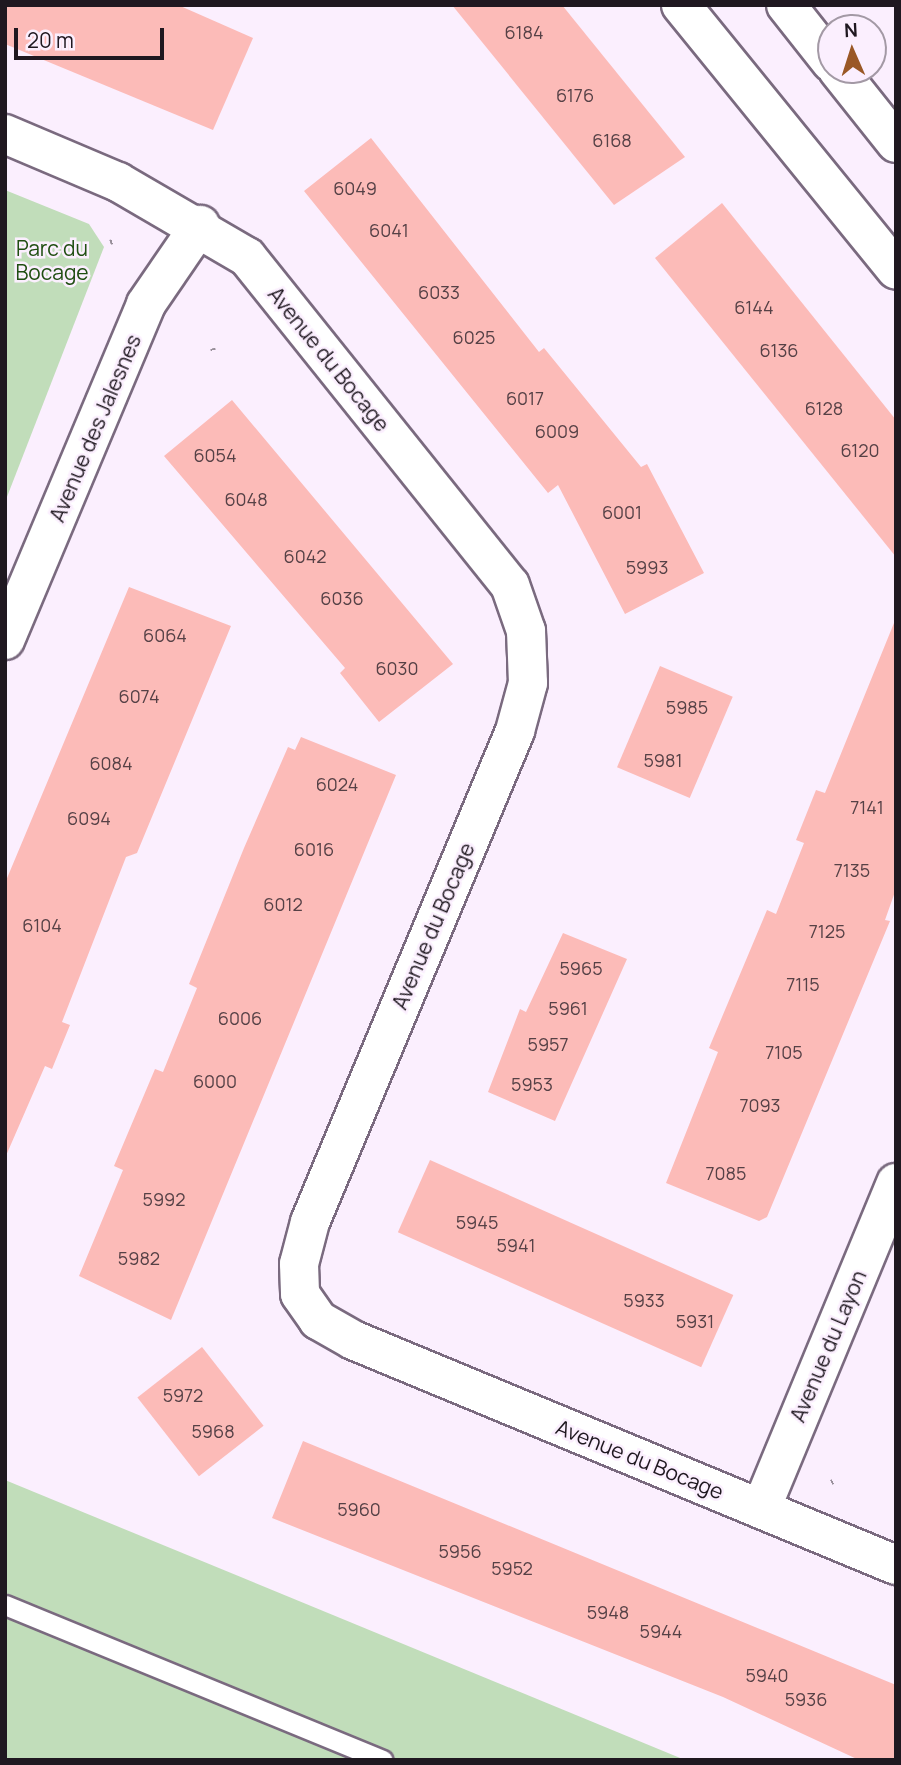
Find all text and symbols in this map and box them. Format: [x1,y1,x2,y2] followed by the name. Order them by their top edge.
[18,14,168,58] scale bar
[817,14,887,84] north arrow
[844,17,859,43] text: N
[505,21,543,43] house number: 6184
[27,26,74,54] text: 20 m
[556,84,594,106] house number: 6176
[592,129,632,151] house number: 6168
[333,177,377,199] house number: 6049
[369,219,409,241] house number: 6041
[15,235,89,285] park label: Parc du Bocage
[418,281,460,303] house number: 6033
[263,282,395,436] street label: Avenue du Bocage
[734,296,774,318] house number: 6144
[453,326,495,348] house number: 6025
[44,330,146,526] street label: Avenue des Jalesnes
[759,339,799,361] house number: 6136
[506,387,544,409] house number: 6017
[805,397,843,419] house number: 6128
[535,420,579,442] house number: 6009
[840,439,880,461] house number: 6120
[193,444,237,466] house number: 6054
[224,488,268,510] house number: 6048
[602,501,642,523] house number: 6001
[283,545,327,567] house number: 6042
[626,556,668,578] house number: 5993
[320,587,364,609] house number: 6036
[143,624,187,646] house number: 6064
[375,657,419,679] house number: 6030
[118,685,160,707] house number: 6074
[666,696,708,718] house number: 5985
[643,749,683,771] house number: 5981
[89,752,133,774] house number: 6084
[316,773,358,795] house number: 6024
[850,796,884,818] house number: 7141
[67,807,111,829] house number: 6094
[294,838,334,860] house number: 6016
[387,839,479,1013] street label: Avenue du Bocage
[834,859,870,881] house number: 7135
[263,893,303,915] house number: 6012
[22,914,62,936] house number: 6104
[809,920,845,942] house number: 7125
[559,957,603,979] house number: 5965
[786,973,820,995] house number: 7115
[548,997,588,1019] house number: 5961
[218,1007,262,1029] house number: 6006
[528,1033,568,1055] house number: 5957
[765,1041,803,1063] house number: 7105
[193,1070,237,1092] house number: 6000
[511,1073,553,1095] house number: 5953
[739,1094,781,1116] house number: 7093
[706,1162,746,1184] house number: 7085
[143,1188,185,1210] house number: 5992
[456,1211,498,1233] house number: 5945
[496,1234,536,1256] house number: 5941
[118,1247,160,1269] house number: 5982
[785,1266,871,1426] street label: Avenue du Layon
[623,1289,665,1311] house number: 5933
[676,1310,714,1332] house number: 5931
[163,1384,203,1406] house number: 5972
[553,1414,727,1504] street label: Avenue du Bocage
[191,1420,235,1442] house number: 5968
[337,1498,381,1520] house number: 5960
[438,1540,482,1562] house number: 5956
[491,1557,533,1579] house number: 5952
[587,1601,629,1623] house number: 5948
[640,1620,682,1642] house number: 5944
[745,1664,789,1686] house number: 5940
[785,1688,827,1710] house number: 5936

